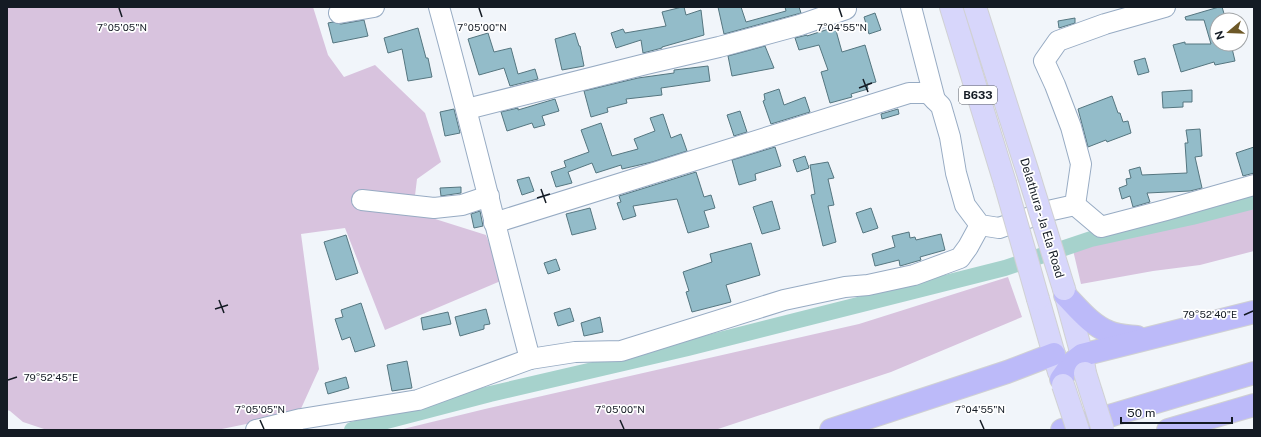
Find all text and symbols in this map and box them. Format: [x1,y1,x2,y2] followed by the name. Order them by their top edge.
[1209,12,1249,52] north arrow
[97,21,147,33] text: 7°05'05"N
[457,21,507,33] text: 7°05'00"N
[817,21,867,33] text: 7°04'55"N
[1212,29,1227,41] text: N
[959,86,997,104] road number: B633
[1017,156,1067,280] street label: Delathura - Ja Ela Road
[1183,308,1237,320] text: 79°52'40"E
[24,371,78,383] text: 79°52'45"E
[1121,399,1232,425] scale bar
[235,403,285,415] text: 7°05'05"N
[595,403,645,415] text: 7°05'00"N
[955,403,1005,415] text: 7°04'55"N
[1127,406,1155,420] text: 50 m

